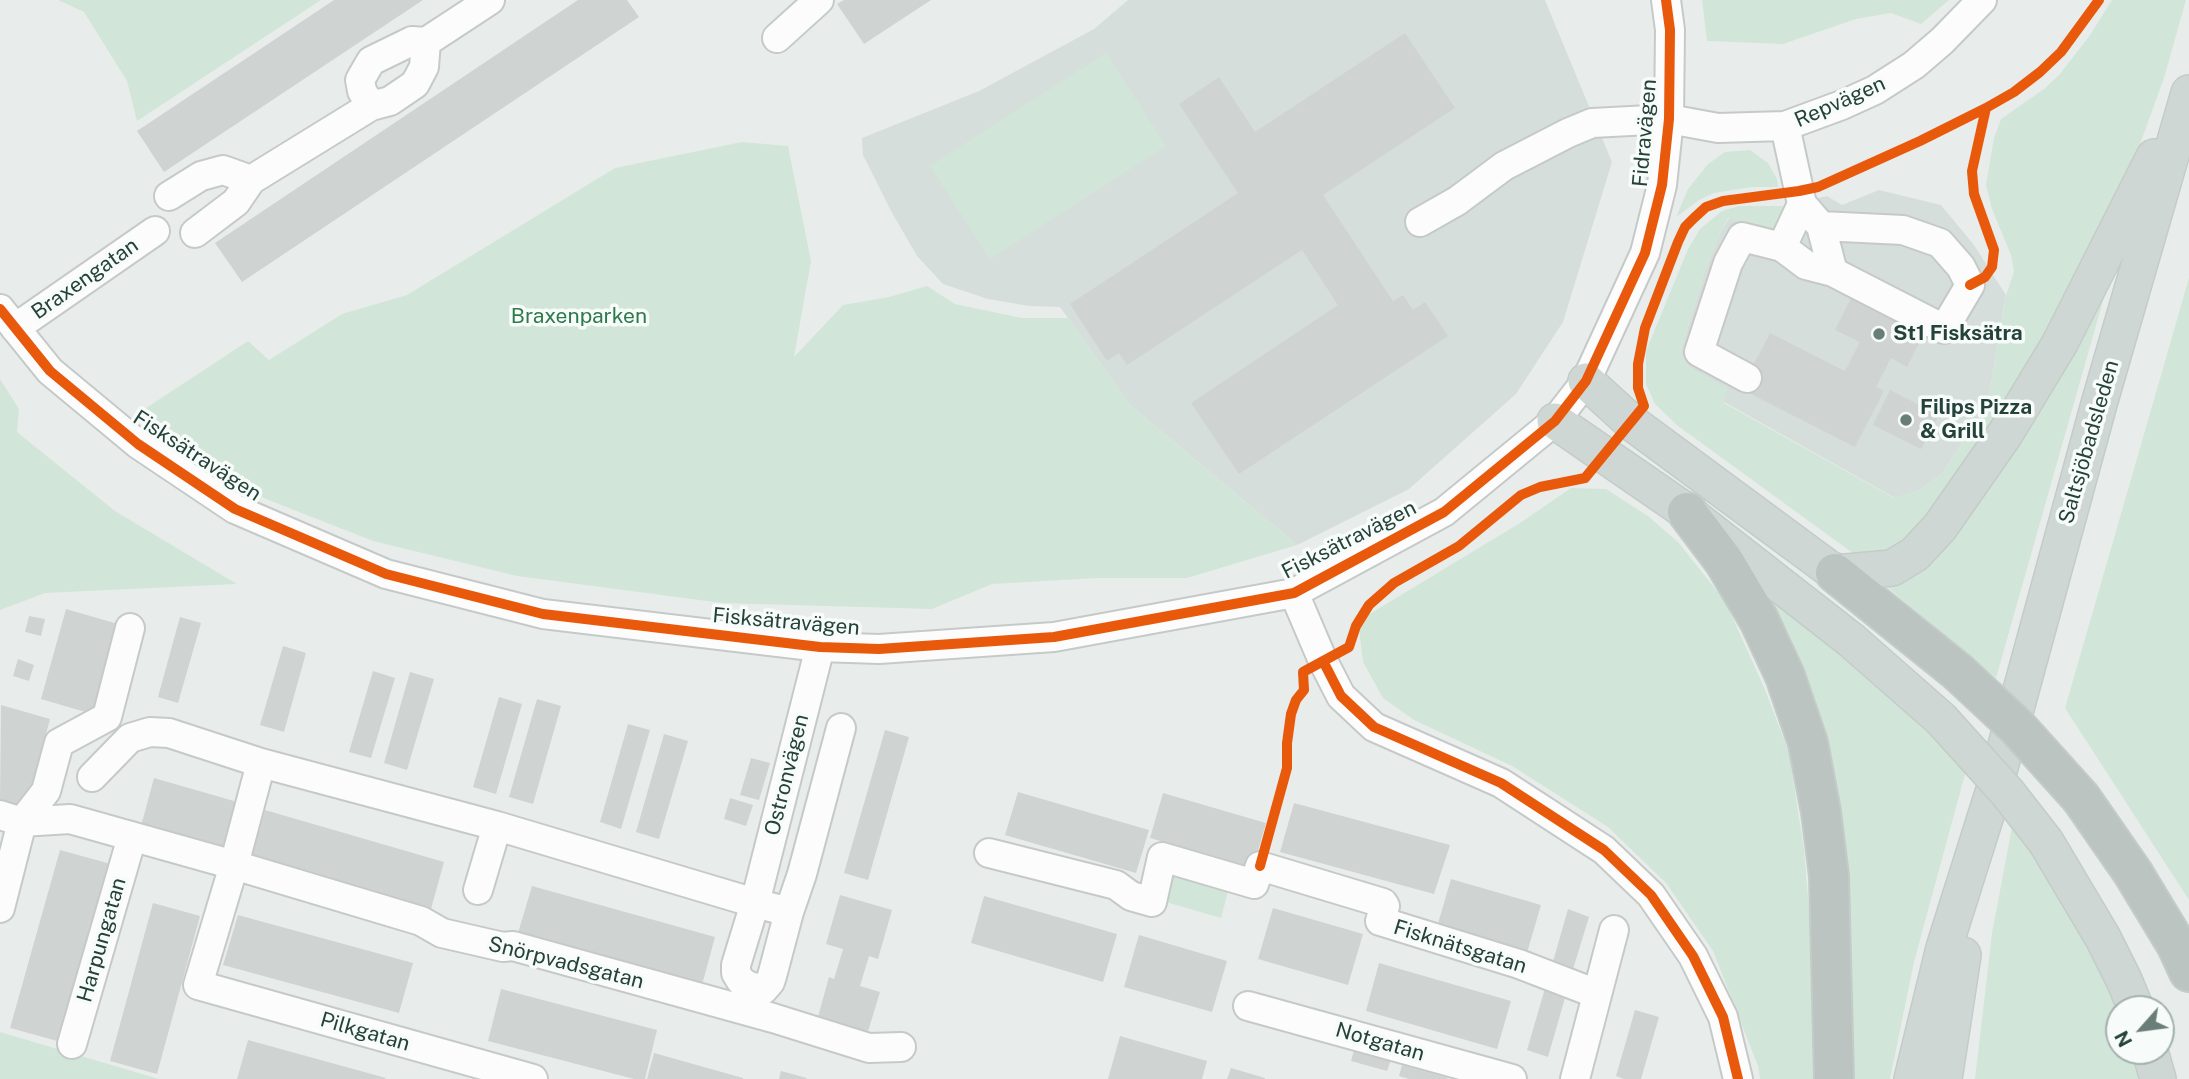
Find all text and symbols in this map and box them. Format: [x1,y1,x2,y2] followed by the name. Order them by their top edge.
[1791,71,1889,133] street label: Repvägen
[1628,78,1662,188] street label: Fidravägen
[27,233,143,325] street label: Braxengatan
[511,304,647,330] park label: Braxenparken
[1893,321,2023,347] place label: St1 Fisksätra
[1871,326,1887,342] marker: St1 Fisksätra
[2054,357,2124,527] street label: Saltsjöbadsleden
[1920,395,2032,445] place label: Filips Pizza & Grill
[128,405,266,507] street label: Fisksätravägen
[1898,412,1914,428] marker: Filips Pizza & Grill
[1278,495,1420,585] street label: Fisksätravägen
[711,603,861,641] street label: Fisksätravägen
[760,712,814,838] street label: Ostronvägen
[72,875,132,1005] street label: Harpungatan
[1390,915,1530,979] street label: Fisknätsgatan
[486,931,646,995] street label: Snörpvadsgatan
[2105,995,2175,1065] north arrow
[317,1007,413,1057] street label: Pilkgatan
[1333,1017,1427,1067] street label: Notgatan
[2110,1027,2136,1051] text: N

